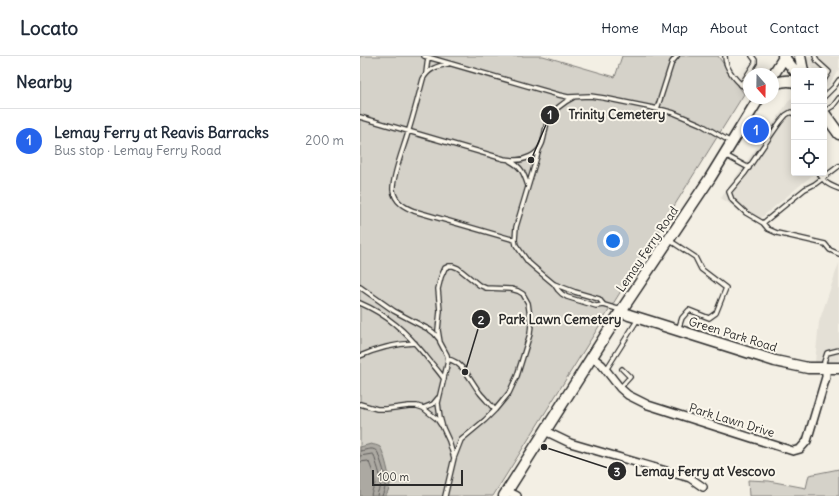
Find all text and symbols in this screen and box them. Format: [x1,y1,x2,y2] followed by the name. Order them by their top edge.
[20,16,78,40] text: Locato
[601,19,639,37] text: Home
[661,19,688,37] text: Map
[710,19,748,37] text: About
[770,19,819,37] text: Contact
[743,68,779,104] north arrow
[791,68,827,176] map controls
[791,68,827,104] button: +
[16,71,72,93] text: Nearby
[540,102,673,127] callout: Trinity Cemetery
[791,104,827,140] button: −
[569,106,666,123] text: Trinity Cemetery
[548,107,552,122] text: 1
[743,115,769,145] pin: 1
[54,123,269,142] text: Lemay Ferry at Reavis Barracks
[26,132,32,149] text: 1
[305,132,344,149] text: 200 m
[791,140,827,176] button: locate
[54,142,221,159] text: Bus stop · Lemay Ferry Road
[613,203,681,295] street label: Lemay Ferry Road
[603,231,623,251] your location
[471,307,630,332] callout: Park Lawn Cemetery
[499,311,621,328] text: Park Lawn Cemetery
[478,312,485,327] text: 2
[687,313,779,355] street label: Green Park Road
[687,400,777,440] street label: Park Lawn Drive
[607,459,783,484] callout: Lemay Ferry at Vescovo
[635,463,775,480] text: Lemay Ferry at Vescovo
[614,464,621,479] text: 3
[372,468,463,487] scale bar
[378,470,409,484] text: 100 m

